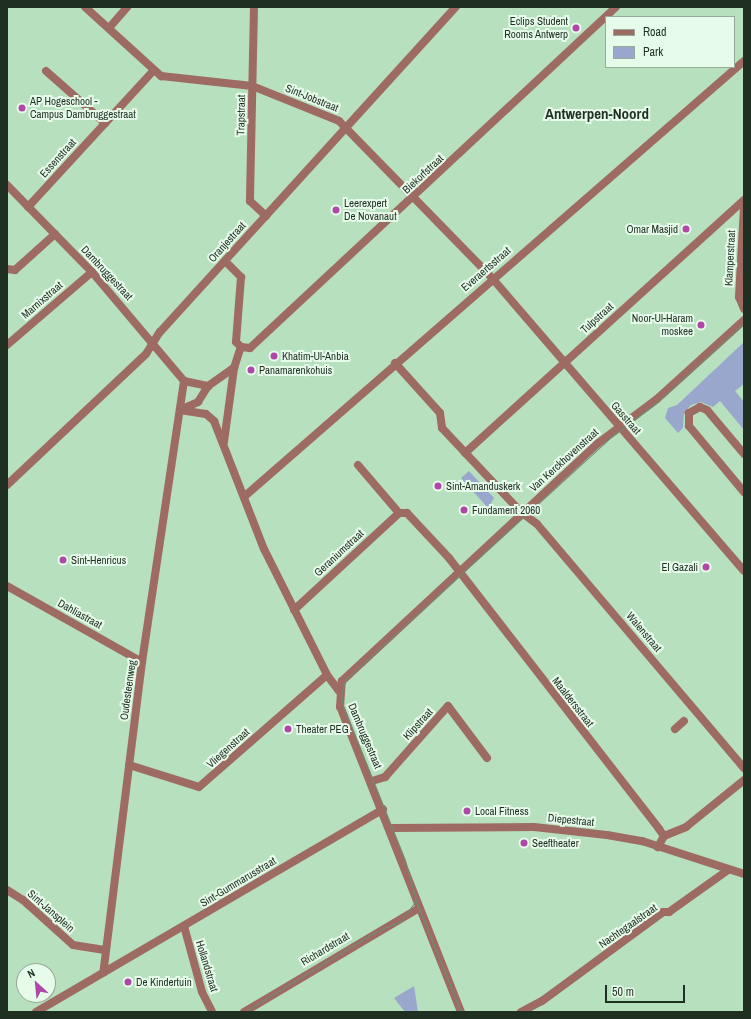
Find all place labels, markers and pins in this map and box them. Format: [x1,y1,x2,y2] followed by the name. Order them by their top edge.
[504,15,568,41] place label: Eclips Student Rooms Antwerp
[571,23,581,33] marker: Eclips Student Rooms Antwerp
[30,95,136,121] place label: AP Hogeschool - Campus Dambruggestraat
[17,103,27,113] marker: AP Hogeschool - Campus Dambruggestraat
[344,197,397,223] place label: Leerexpert De Novanaut
[331,205,341,215] marker: Leerexpert De Novanaut
[626,222,678,236] place label: Omar Masjid
[681,224,691,234] marker: Omar Masjid
[632,312,693,338] place label: Noor-Ul-Haram moskee
[696,320,706,330] marker: Noor-Ul-Haram moskee
[282,349,349,363] place label: Khatim-Ul-Anbia
[269,351,279,361] marker: Khatim-Ul-Anbia
[259,363,332,377] place label: Panamarenkohuis
[246,365,256,375] marker: Panamarenkohuis
[446,479,520,493] place label: Sint-Amanduskerk
[433,481,443,491] marker: Sint-Amanduskerk
[472,503,540,517] place label: Fundament 2060
[459,505,469,515] marker: Fundament 2060
[71,553,126,567] place label: Sint-Henricus
[58,555,68,565] marker: Sint-Henricus
[661,560,698,574] place label: El Gazali
[701,562,711,572] marker: El Gazali
[296,722,349,736] place label: Theater PEG
[283,724,293,734] marker: Theater PEG
[475,804,529,818] place label: Local Fitness
[462,806,472,816] marker: Local Fitness
[532,836,579,850] place label: Seeftheater
[519,838,529,848] marker: Seeftheater
[136,975,192,989] place label: De Kindertuin
[123,977,133,987] marker: De Kindertuin

